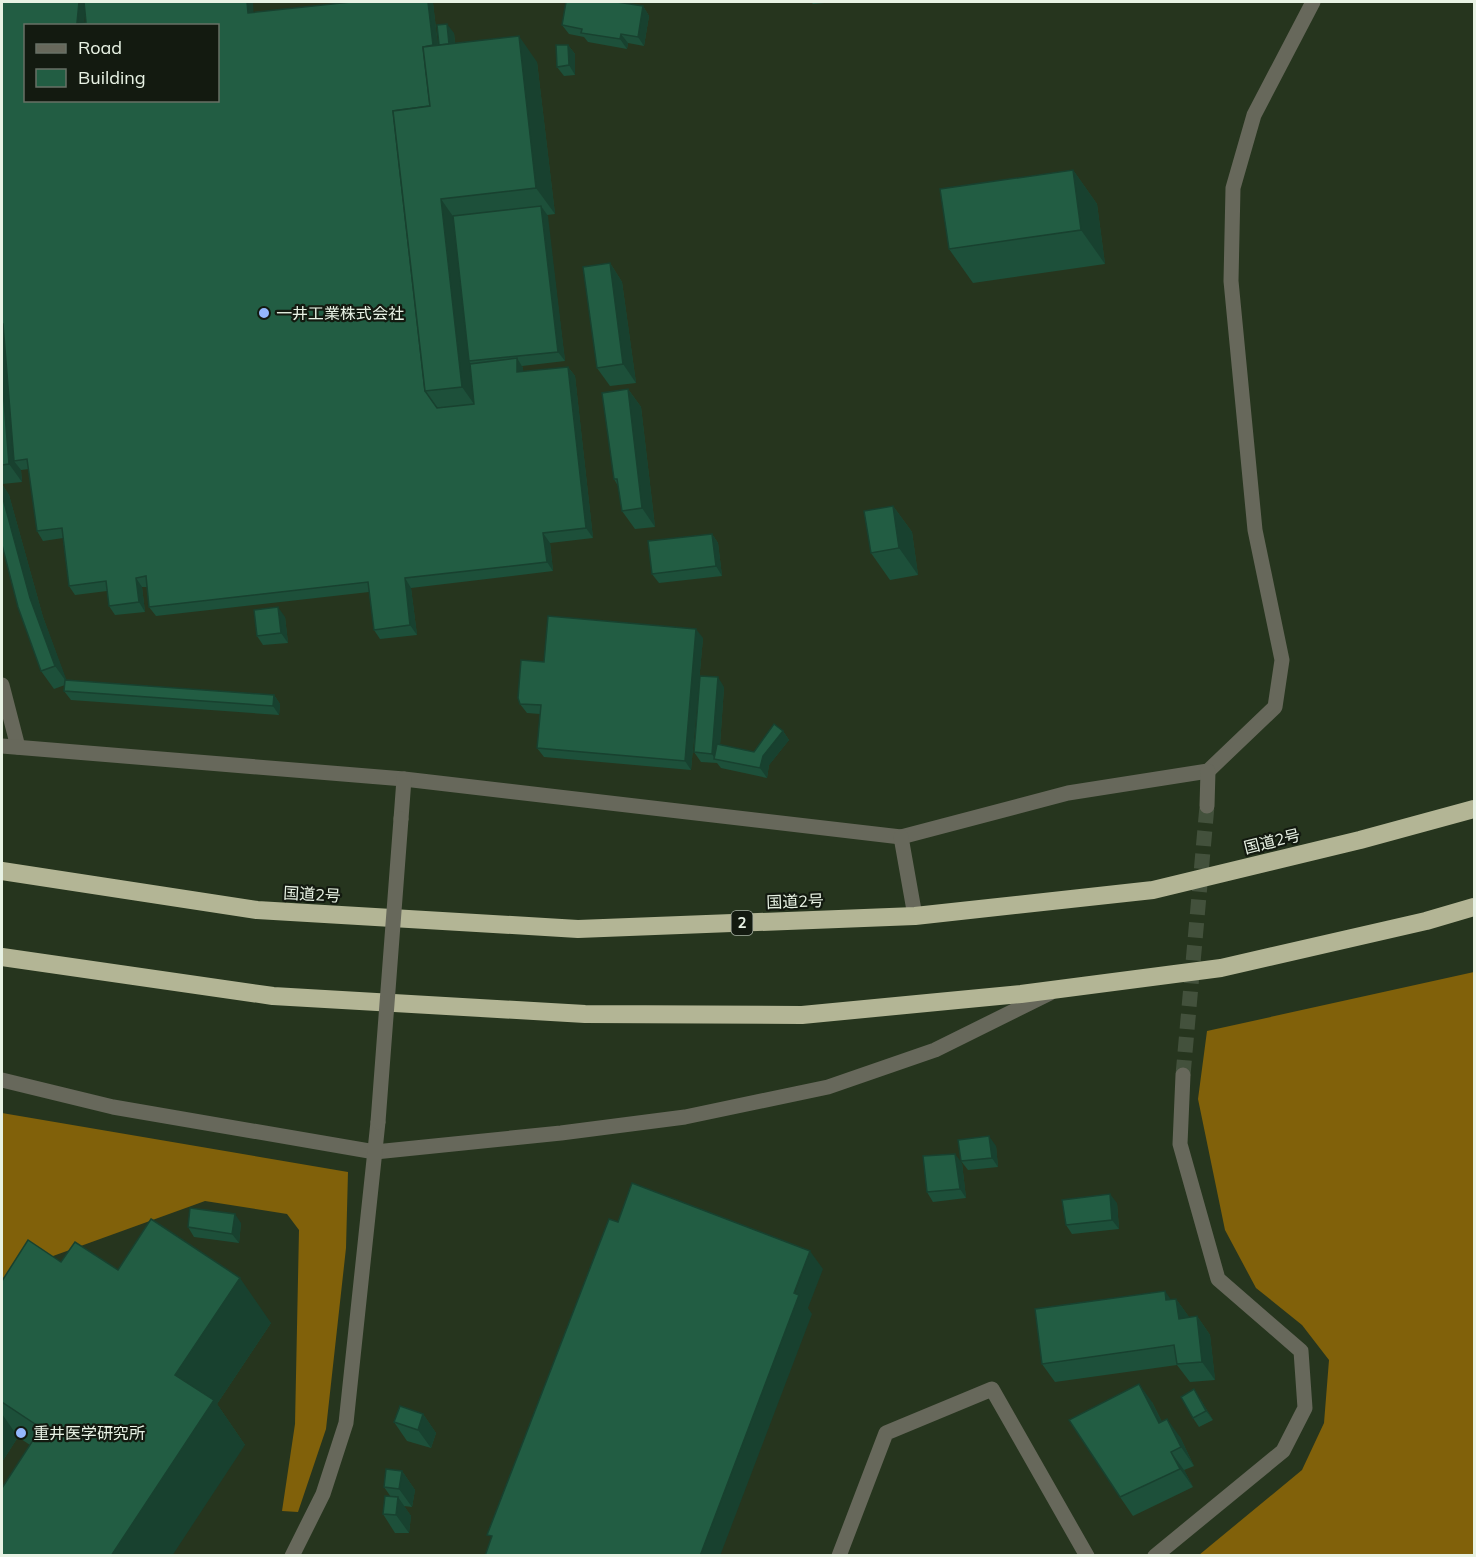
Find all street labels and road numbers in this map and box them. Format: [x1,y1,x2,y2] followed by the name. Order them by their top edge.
[1242,824,1302,858] street label: 国道2号
[283,883,341,905] street label: 国道2号
[766,890,824,912] street label: 国道2号
[732,911,752,935] road number: 2

